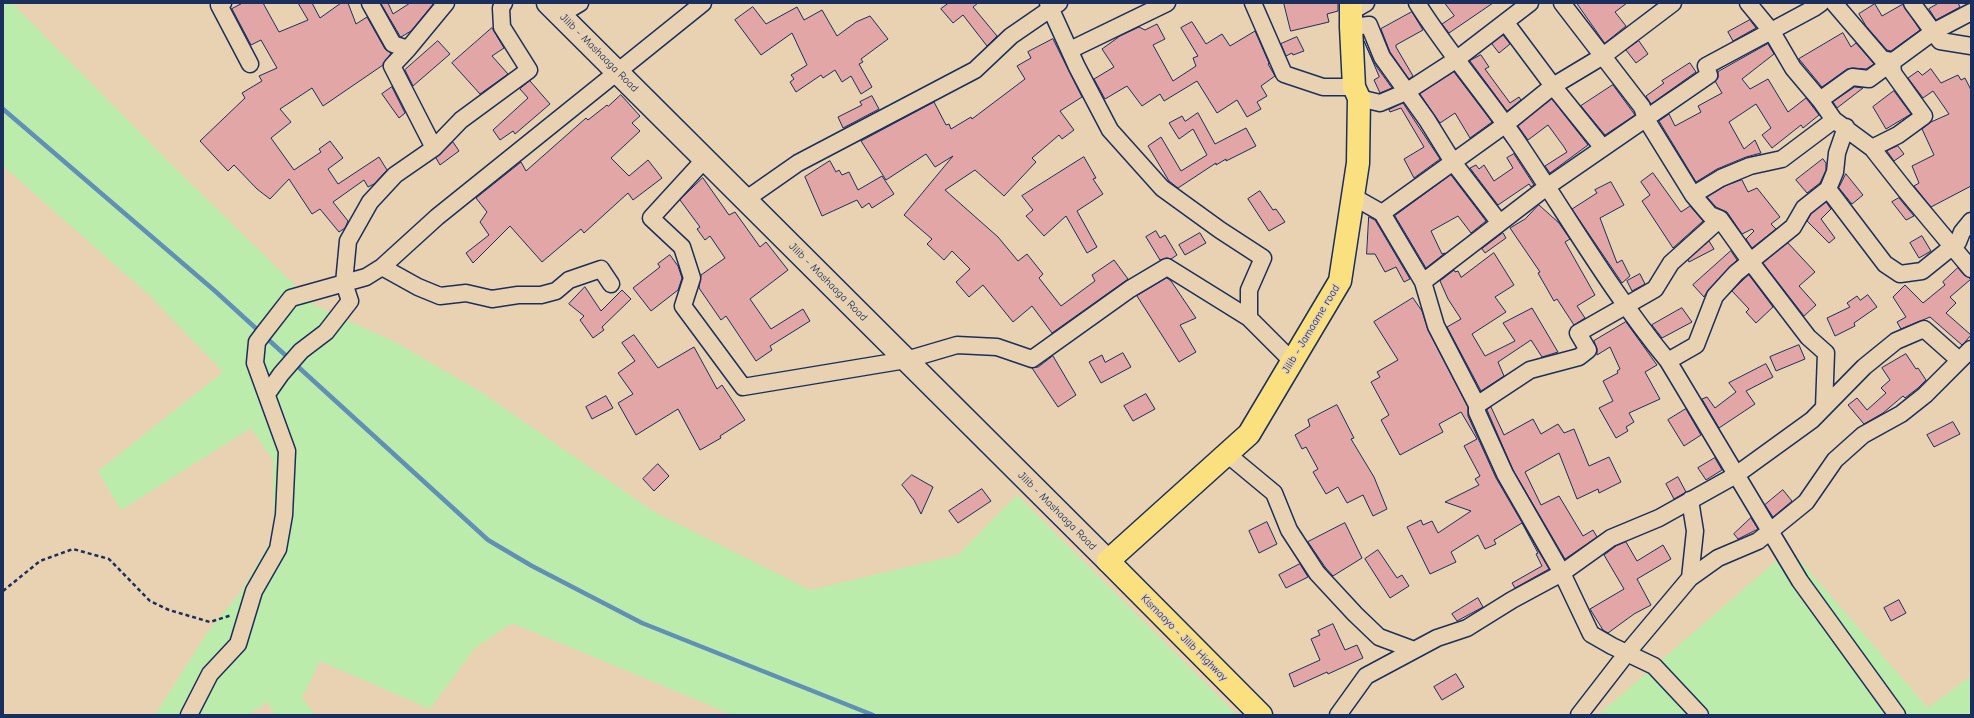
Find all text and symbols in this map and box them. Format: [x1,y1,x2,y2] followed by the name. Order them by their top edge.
[557,11,641,95] street label: Jilib - Mashaaga Road
[786,240,870,324] street label: Jilib - Mashaaga Road
[1279,282,1343,376] street label: Jilib - Jamaame road
[1015,469,1099,553] street label: Jilib - Mashaaga Road
[1138,592,1230,684] street label: Kismaayo - Jilib Highway

